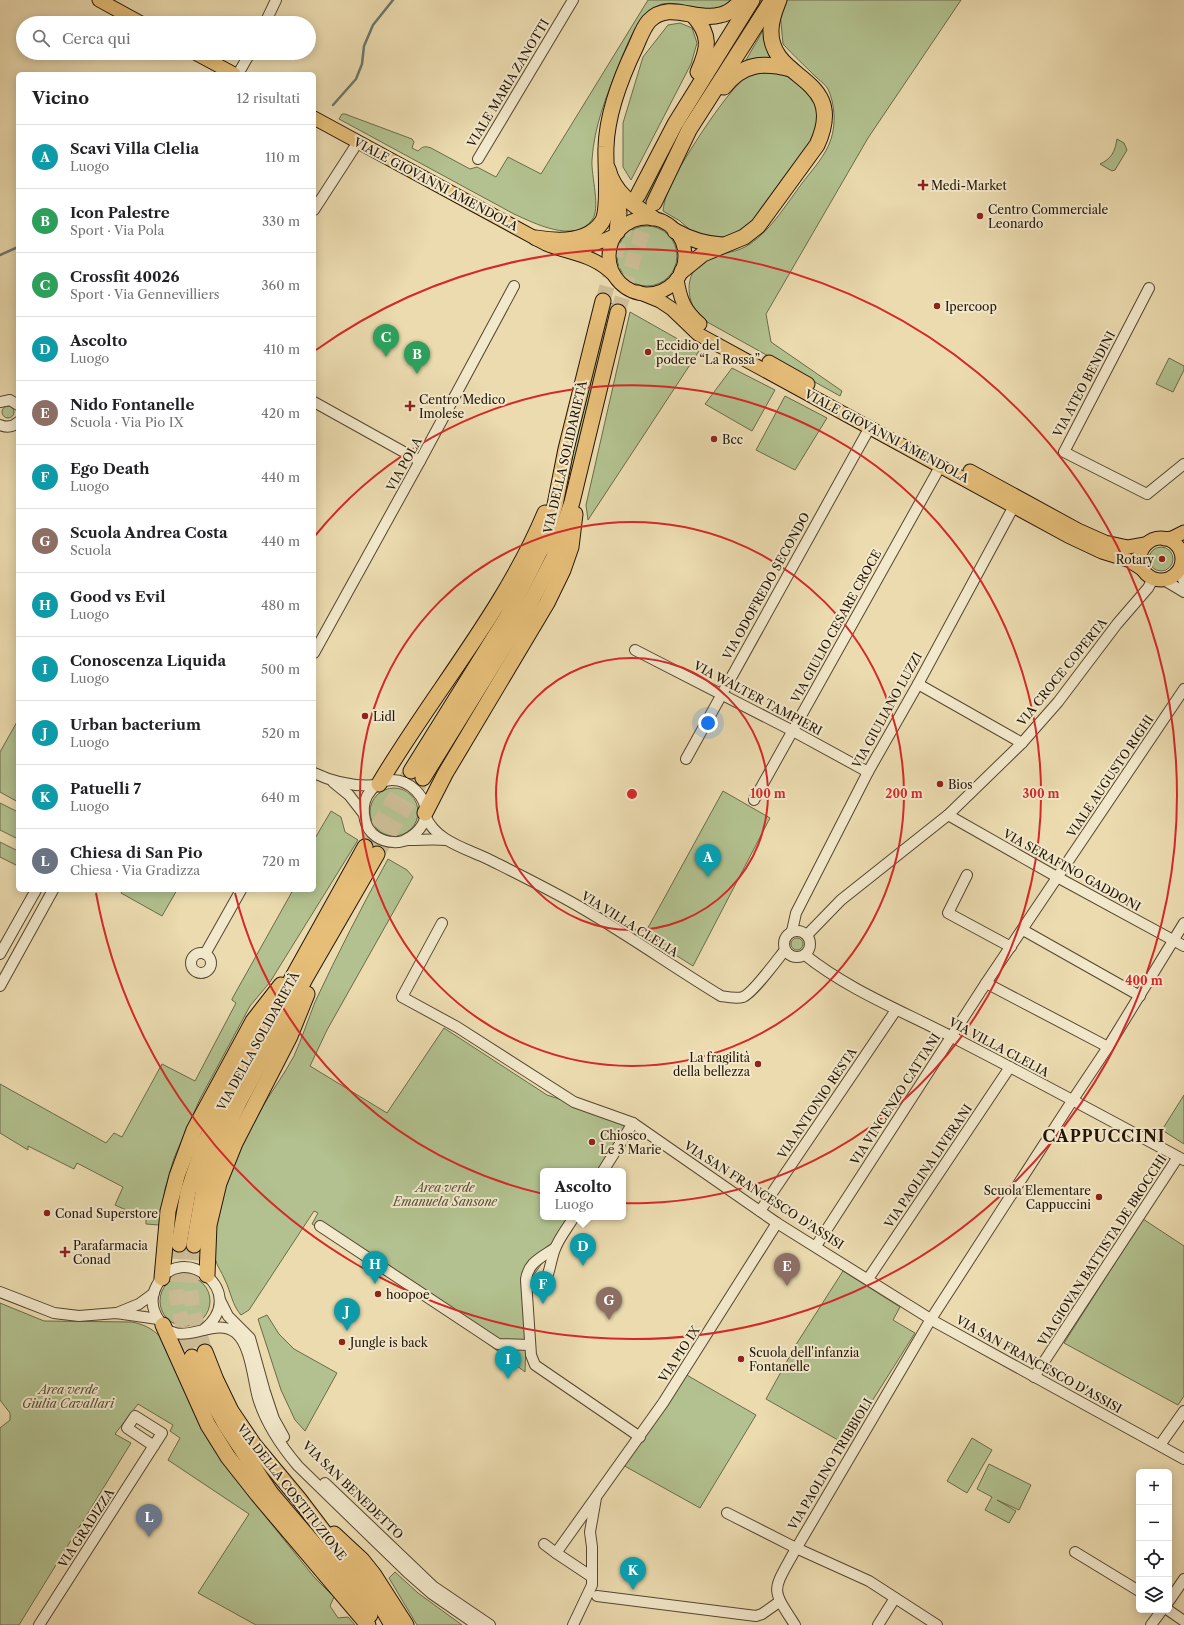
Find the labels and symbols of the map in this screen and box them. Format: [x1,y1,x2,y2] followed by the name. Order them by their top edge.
[463,16,552,151] street label: VIALE MARIA ZANOTTI
[350,134,522,234] street label: VIALE GIOVANNI AMENDOLA
[931,178,1008,193] place label: Medi-Market
[918,180,928,190] marker: Medi-Market
[988,202,1109,231] place label: Centro Commerciale Leonardo
[975,211,985,221] marker: Centro Commerciale Leonardo
[945,299,997,314] place label: Ipercoop
[932,301,942,311] marker: Ipercoop
[373,324,399,357] pin: C
[1049,328,1118,440] street label: VIA ATEO BENDINI
[656,338,760,367] place label: Eccidio del podere “La Rossa”
[404,341,430,374] pin: B
[643,347,653,357] marker: Eccidio del podere “La Rossa”
[539,378,590,536] street label: VIA DELLA SOLIDARIETÀ
[801,386,973,486] street label: VIALE GIOVANNI AMENDOLA
[419,392,505,421] place label: Centro Medico Imolese
[404,400,416,412] marker: Centro Medico Imolese
[722,432,743,447] place label: Bcc
[383,433,425,494] street label: VIA POLA
[709,434,719,444] marker: Bcc
[719,510,813,663] street label: VIA ODOFREDO SECONDO
[787,547,884,706] street label: VIA GIULIO CESARE CROCE
[1116,552,1154,567] place label: Rotary
[1157,554,1167,564] marker: Rotary
[1013,614,1111,730] street label: VIA CROCE COPERTA
[848,649,925,771] street label: VIA GIULIANO LUZZI
[690,657,825,738] street label: VIA WALTER TAMPIERI
[373,709,396,724] place label: Lidl
[360,711,370,721] marker: Lidl
[1063,712,1157,841] street label: VIALE AUGUSTO RIGHI
[698,713,718,733] your location
[948,777,973,792] place label: Bios
[935,779,945,789] marker: Bios
[750,786,786,801] text: 100 m
[885,786,923,801] text: 200 m
[1022,786,1060,801] text: 300 m
[625,787,639,801] centre of rings
[1000,825,1144,914] street label: VIA SERAFINO GADDONI
[695,844,721,877] pin: A
[578,888,682,960] street label: VIA VILLA CLELIA
[212,968,303,1114] street label: VIA DELLA SOLIDARIETÀ
[1125,973,1163,988] text: 400 m
[945,1014,1053,1080] street label: VIA VILLA CLELIA
[846,1030,943,1168] street label: VIA VINCENZO CATTANI
[774,1044,860,1162] street label: VIA ANTONIO RESTA
[673,1050,751,1079] place label: La fragilità della bellezza
[753,1059,763,1069] marker: La fragilità della bellezza
[880,1101,975,1231] street label: VIA PAOLINA LIVERANI
[1042,1126,1166,1146] district label: CAPPUCCINI
[600,1128,662,1157] place label: Chiosco Le 3 Marie
[587,1137,597,1147] marker: Chiosco Le 3 Marie
[681,1137,847,1252] street label: VIA SAN FRANCESCO D'ASSISI
[1034,1152,1170,1349] street label: VIA GIOVAN BATTISTA DE BROCCHI
[392,1180,498,1209] park label: Area verde Emanuela Sansone
[984,1183,1091,1212] place label: Scuola Elementare Cappuccini
[1094,1192,1104,1202] marker: Scuola Elementare Cappuccini
[55,1206,158,1221] place label: Conad Superstore
[42,1208,52,1218] marker: Conad Superstore
[570,1233,596,1266] pin: D
[73,1238,149,1267] place label: Parafarmacia Conad
[60,1247,70,1257] marker: Parafarmacia Conad
[362,1251,388,1284] pin: H
[774,1253,800,1286] pin: E
[530,1271,556,1304] pin: F
[386,1287,430,1302] place label: hoopoe
[596,1287,622,1320] pin: G
[373,1289,383,1299] marker: hoopoe
[334,1298,360,1331] pin: J
[953,1312,1125,1416] street label: VIA SAN FRANCESCO D'ASSISI
[655,1323,703,1386] street label: VIA PIO IX
[348,1335,429,1350] place label: Jungle is back
[337,1337,347,1347] marker: Jungle is back
[749,1345,860,1374] place label: Scuola dell'infanzia Fontanelle
[495,1346,521,1379] pin: I
[736,1354,746,1364] marker: Scuola dell'infanzia Fontanelle
[22,1382,115,1411] park label: Area verde Giulia Cavallari
[784,1395,875,1533] street label: VIA PAOLINO TRIBBIOLI
[234,1420,350,1563] street label: VIA DELLA COSTITUZIONE
[299,1437,407,1542] street label: VIA SAN BENEDETTO
[54,1485,118,1571] street label: VIA GRADIZZA
[136,1504,162,1537] pin: L
[620,1557,646,1590] pin: K

